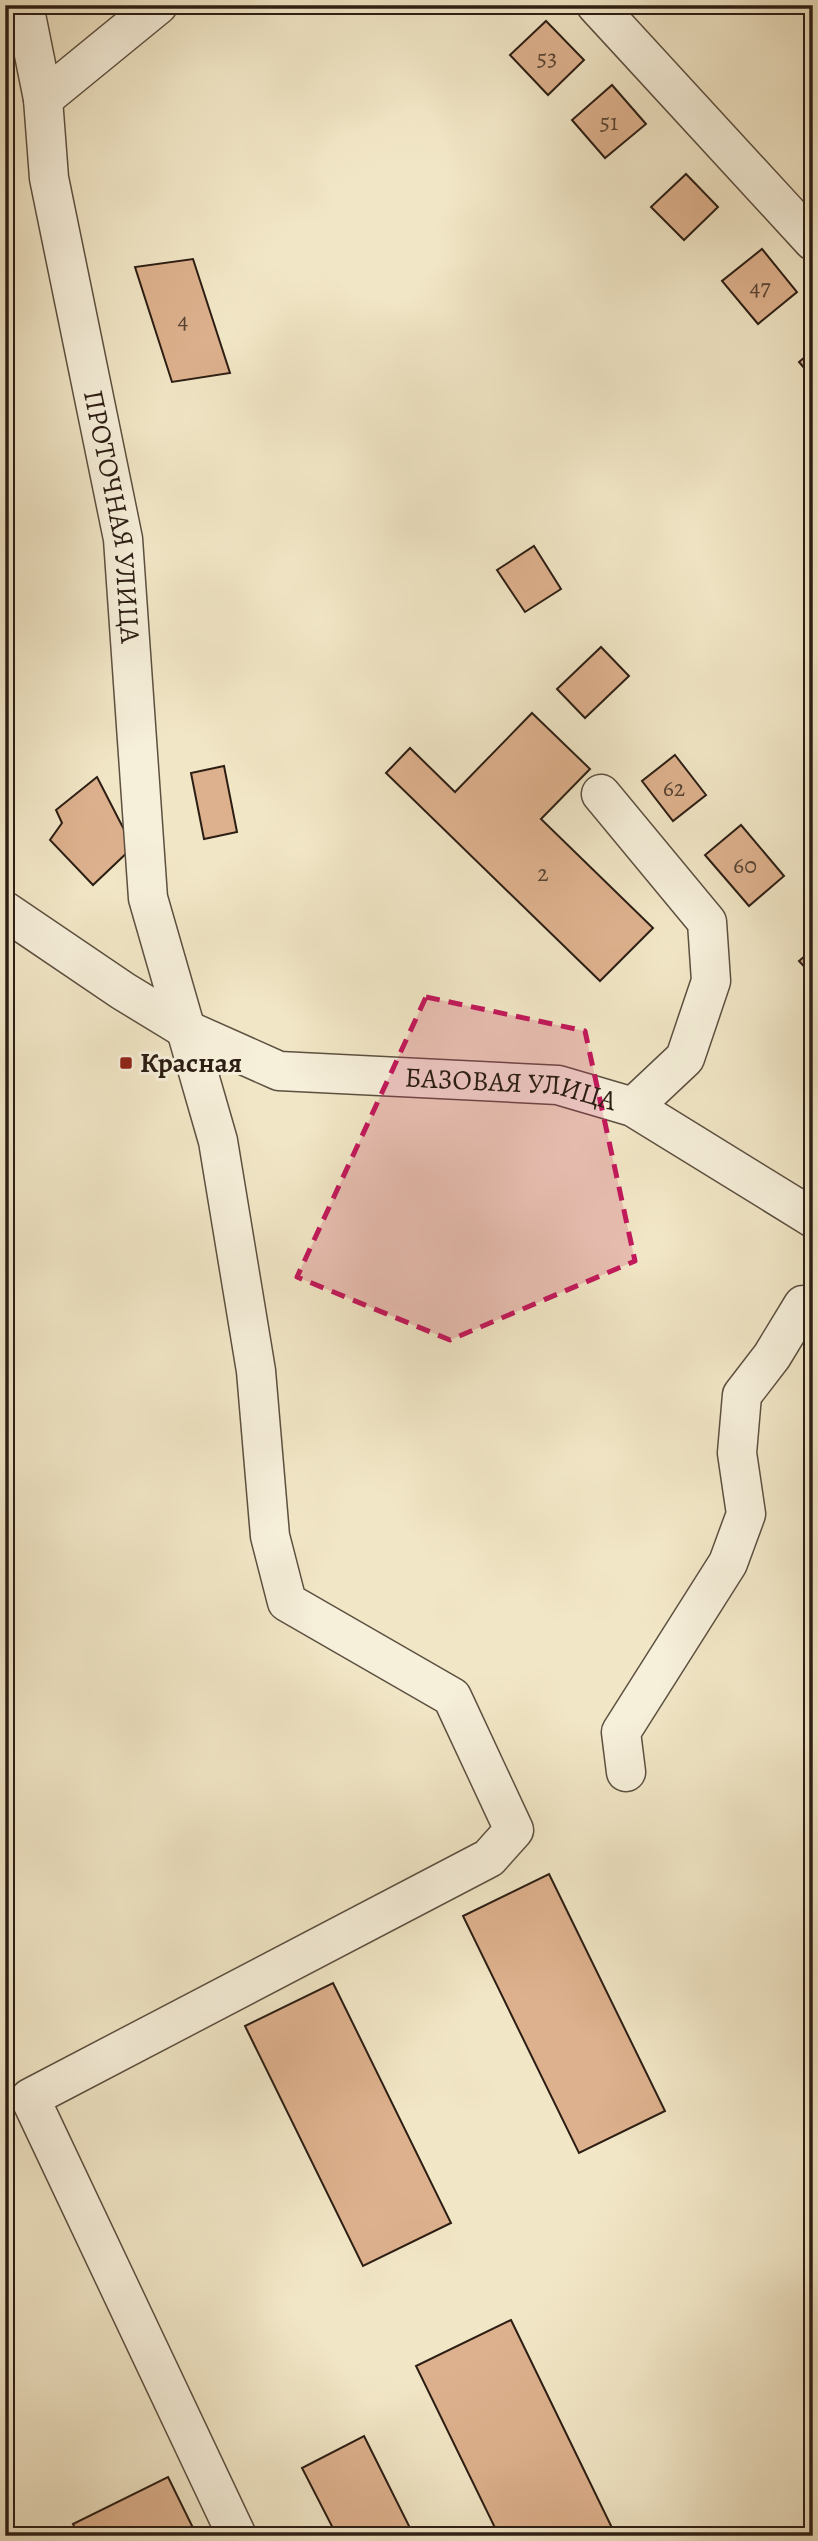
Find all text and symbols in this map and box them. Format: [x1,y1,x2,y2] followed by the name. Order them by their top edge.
[537,42,557,74] house number: 53
[600,106,618,138] house number: 51
[750,271,771,303] house number: 47
[178,304,189,336] house number: 4
[74,387,149,645] street label: ПРОТОЧНАЯ УЛИЦА
[663,772,685,804] house number: 62
[733,849,757,881] house number: 60
[537,857,549,889] house number: 2
[140,1044,242,1082] place label: Красная
[118,1055,134,1071] marker: Красная
[404,1058,622,1120] street label: БАЗОВАЯ УЛИЦА

